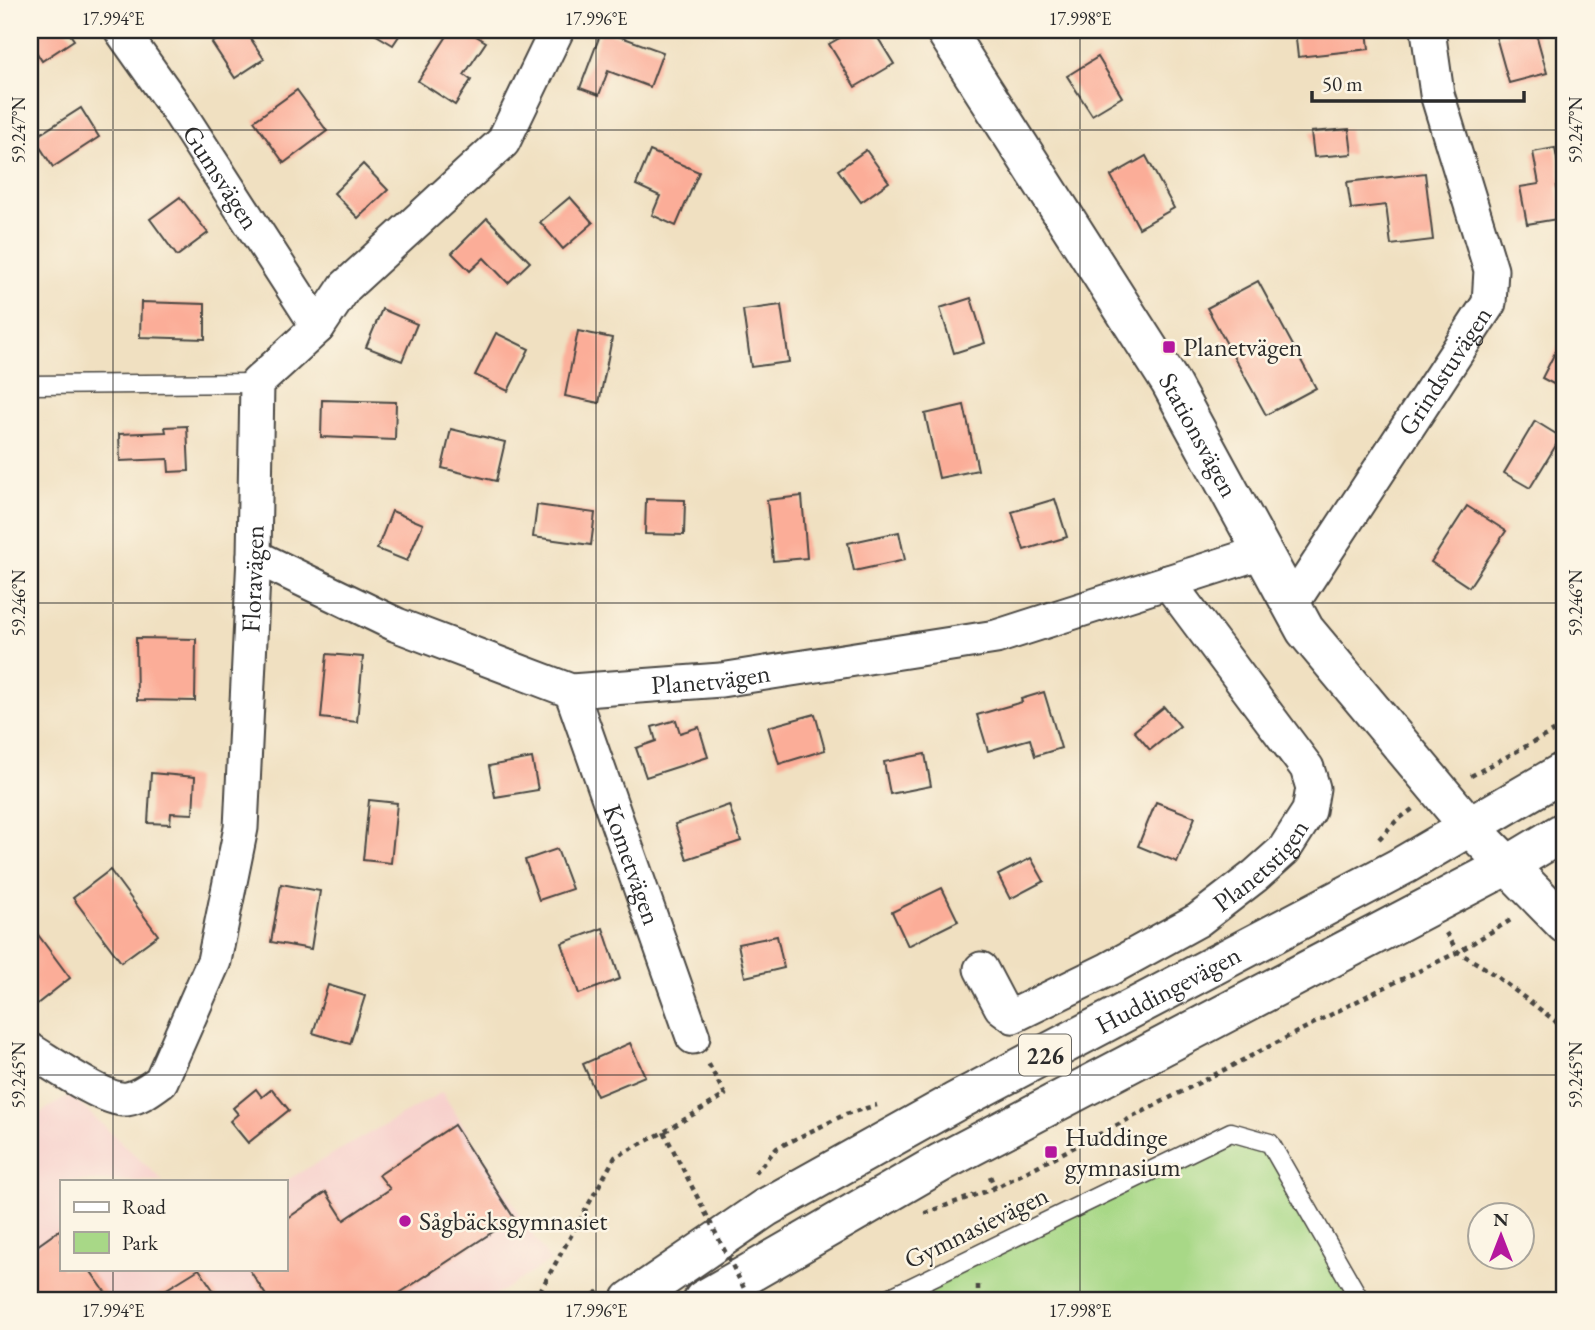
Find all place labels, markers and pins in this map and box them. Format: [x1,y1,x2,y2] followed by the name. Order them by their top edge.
[1183,330,1303,364] place label: Planetvägen
[1161,339,1177,355] marker: Planetvägen
[1065,1120,1181,1184] place label: Huddinge gymnasium
[1043,1144,1059,1160] marker: Huddinge gymnasium
[419,1204,607,1238] place label: Sågbäcksgymnasiet
[397,1213,413,1229] marker: Sågbäcksgymnasiet

